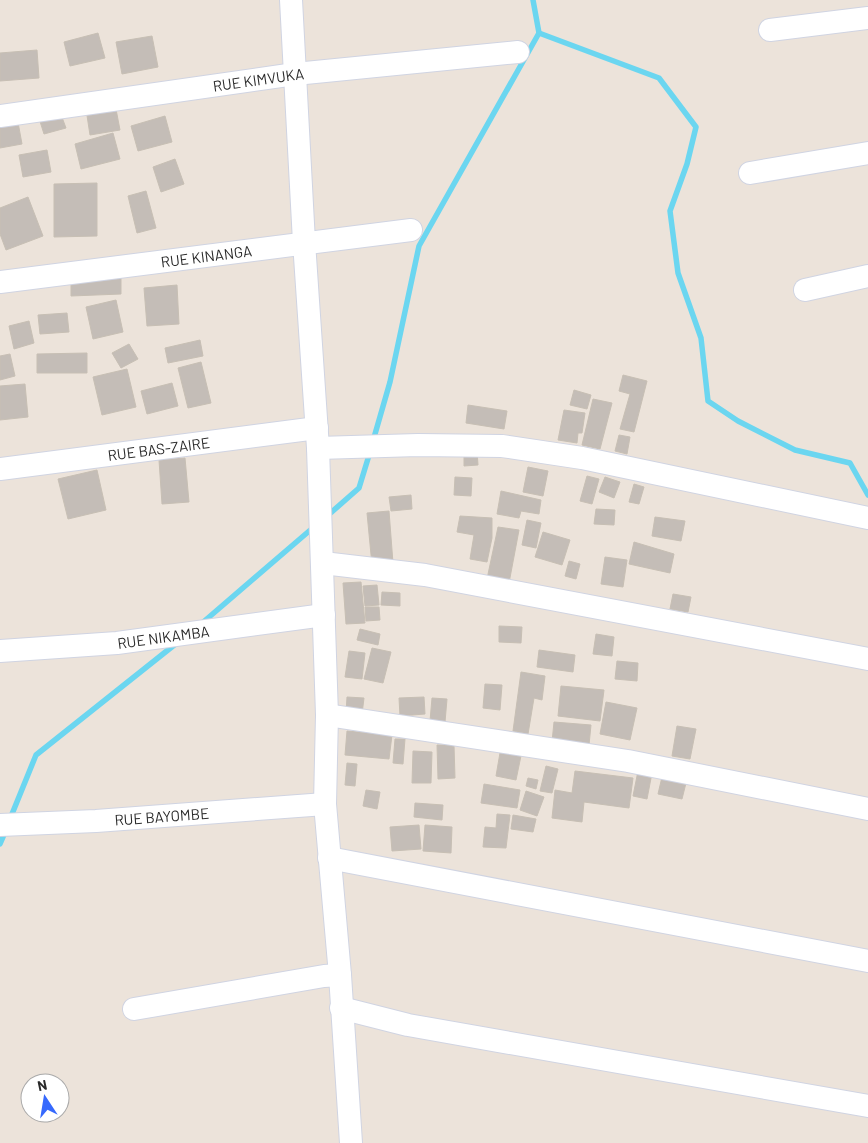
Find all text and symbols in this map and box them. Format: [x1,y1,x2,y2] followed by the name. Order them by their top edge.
[212,64,305,95] street label: RUE KIMVUKA
[160,241,253,271] street label: RUE KINANGA
[107,433,211,464] street label: RUE BAS-ZAIRE
[116,622,210,652] street label: RUE NIKAMBA
[114,804,210,829] street label: RUE BAYOMBE
[20,1073,70,1123] north arrow
[36,1076,49,1094] text: N

